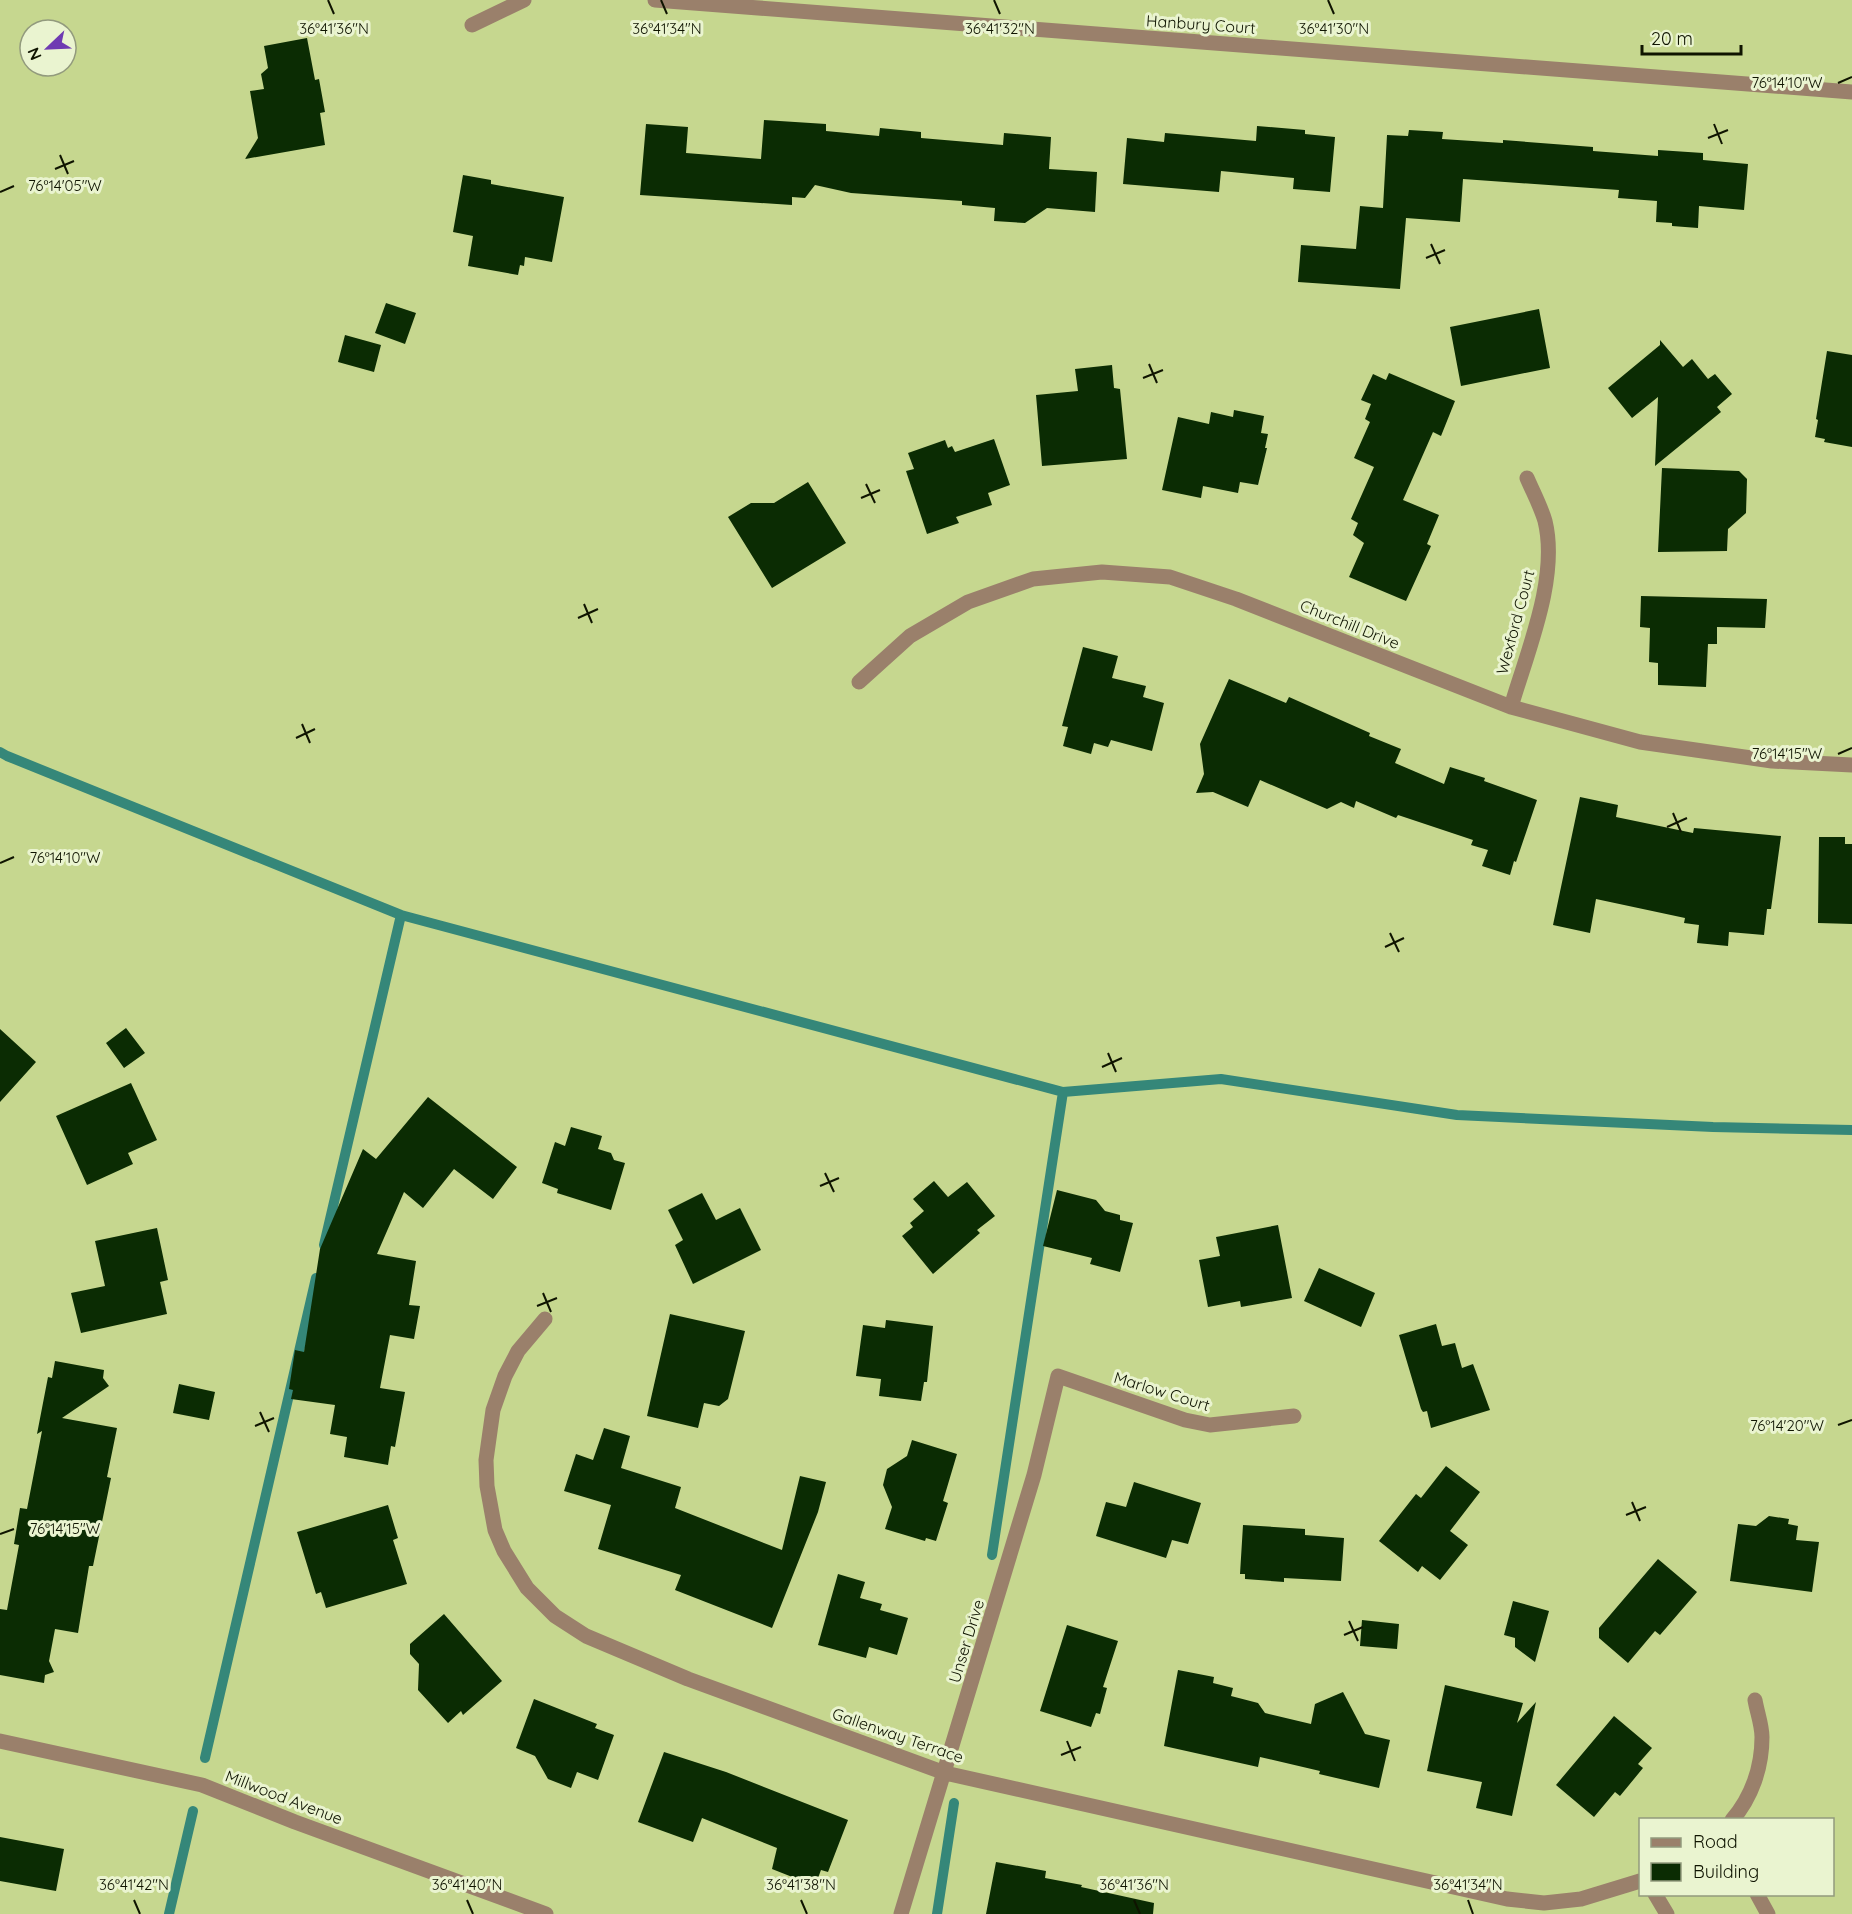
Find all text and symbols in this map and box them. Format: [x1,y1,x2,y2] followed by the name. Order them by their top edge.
[1146,10,1256,38] street label: Hanbury Court
[18,18,78,78] north arrow
[1642,18,1741,56] scale bar
[299,19,369,38] text: 36°41'36"N
[632,19,702,38] text: 36°41'34"N
[965,19,1035,38] text: 36°41'32"N
[1299,19,1369,38] text: 36°41'30"N
[1651,27,1693,50] text: 20 m
[23,45,46,63] text: N
[1751,73,1823,92] text: 76°14'10"W
[28,176,102,195] text: 76°14'05"W
[1491,568,1539,676] street label: Wexford Court
[1297,595,1403,653] street label: Churchill Drive
[1752,744,1823,763] text: 76°14'15"W
[29,848,101,867] text: 76°14'10"W
[1112,1367,1212,1415] street label: Marlow Court
[1750,1416,1824,1435] text: 76°14'20"W
[30,1519,101,1538] text: 76°14'15"W
[944,1597,988,1685] street label: Unser Drive
[830,1703,966,1767] street label: Gallenway Terrace
[223,1765,345,1829] street label: Millwood Avenue
[1639,1818,1834,1896] legend
[1693,1830,1738,1853] text: Road
[1693,1860,1759,1883] text: Building
[99,1875,169,1894] text: 36°41'42"N
[432,1875,502,1894] text: 36°41'40"N
[766,1875,836,1894] text: 36°41'38"N
[1099,1875,1169,1894] text: 36°41'36"N
[1433,1875,1503,1894] text: 36°41'34"N

